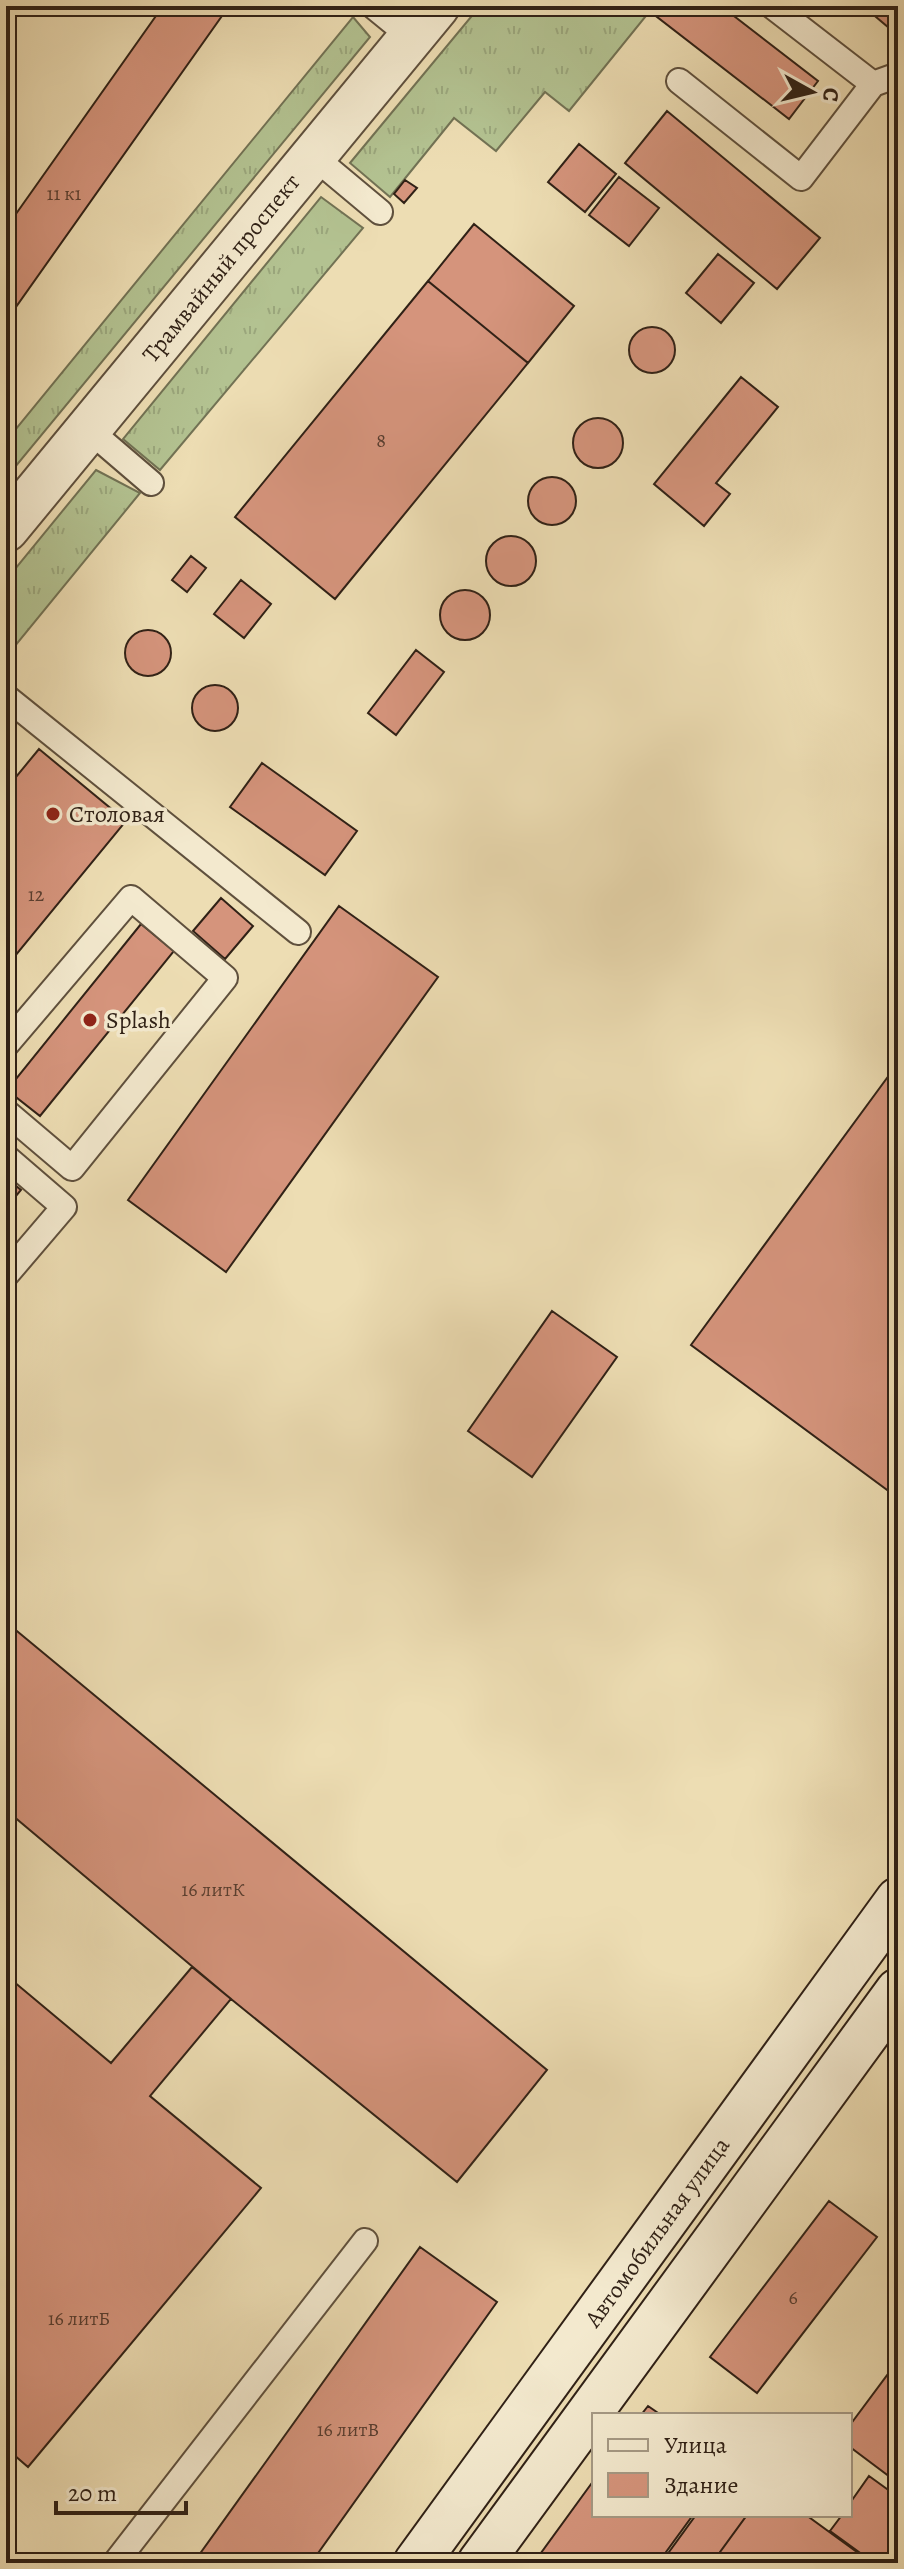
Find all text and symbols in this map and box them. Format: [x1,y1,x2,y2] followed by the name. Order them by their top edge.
[772,52,852,132] north arrow
[815,86,847,103] text: С
[135,167,307,369] street label: Трамвайный проспект
[47,180,82,207] house number: 11 к1
[376,427,386,454] house number: 8
[69,798,165,830] place label: Столовая
[44,805,62,823] marker: Столовая
[28,881,45,908] house number: 12
[106,1004,171,1036] place label: Splash
[81,1011,99,1029] marker: Splash
[181,1876,245,1903] house number: 16 литК
[577,2130,737,2334] street label: Автомобильная улица
[788,2284,798,2311] house number: 6
[48,2305,110,2332] house number: 16 литБ
[592,2413,852,2517] legend
[317,2416,379,2443] house number: 16 литВ
[664,2429,727,2461] text: Улица
[56,2465,186,2515] scale bar
[664,2469,739,2501] text: Здание
[68,2477,117,2509] text: 20 m

